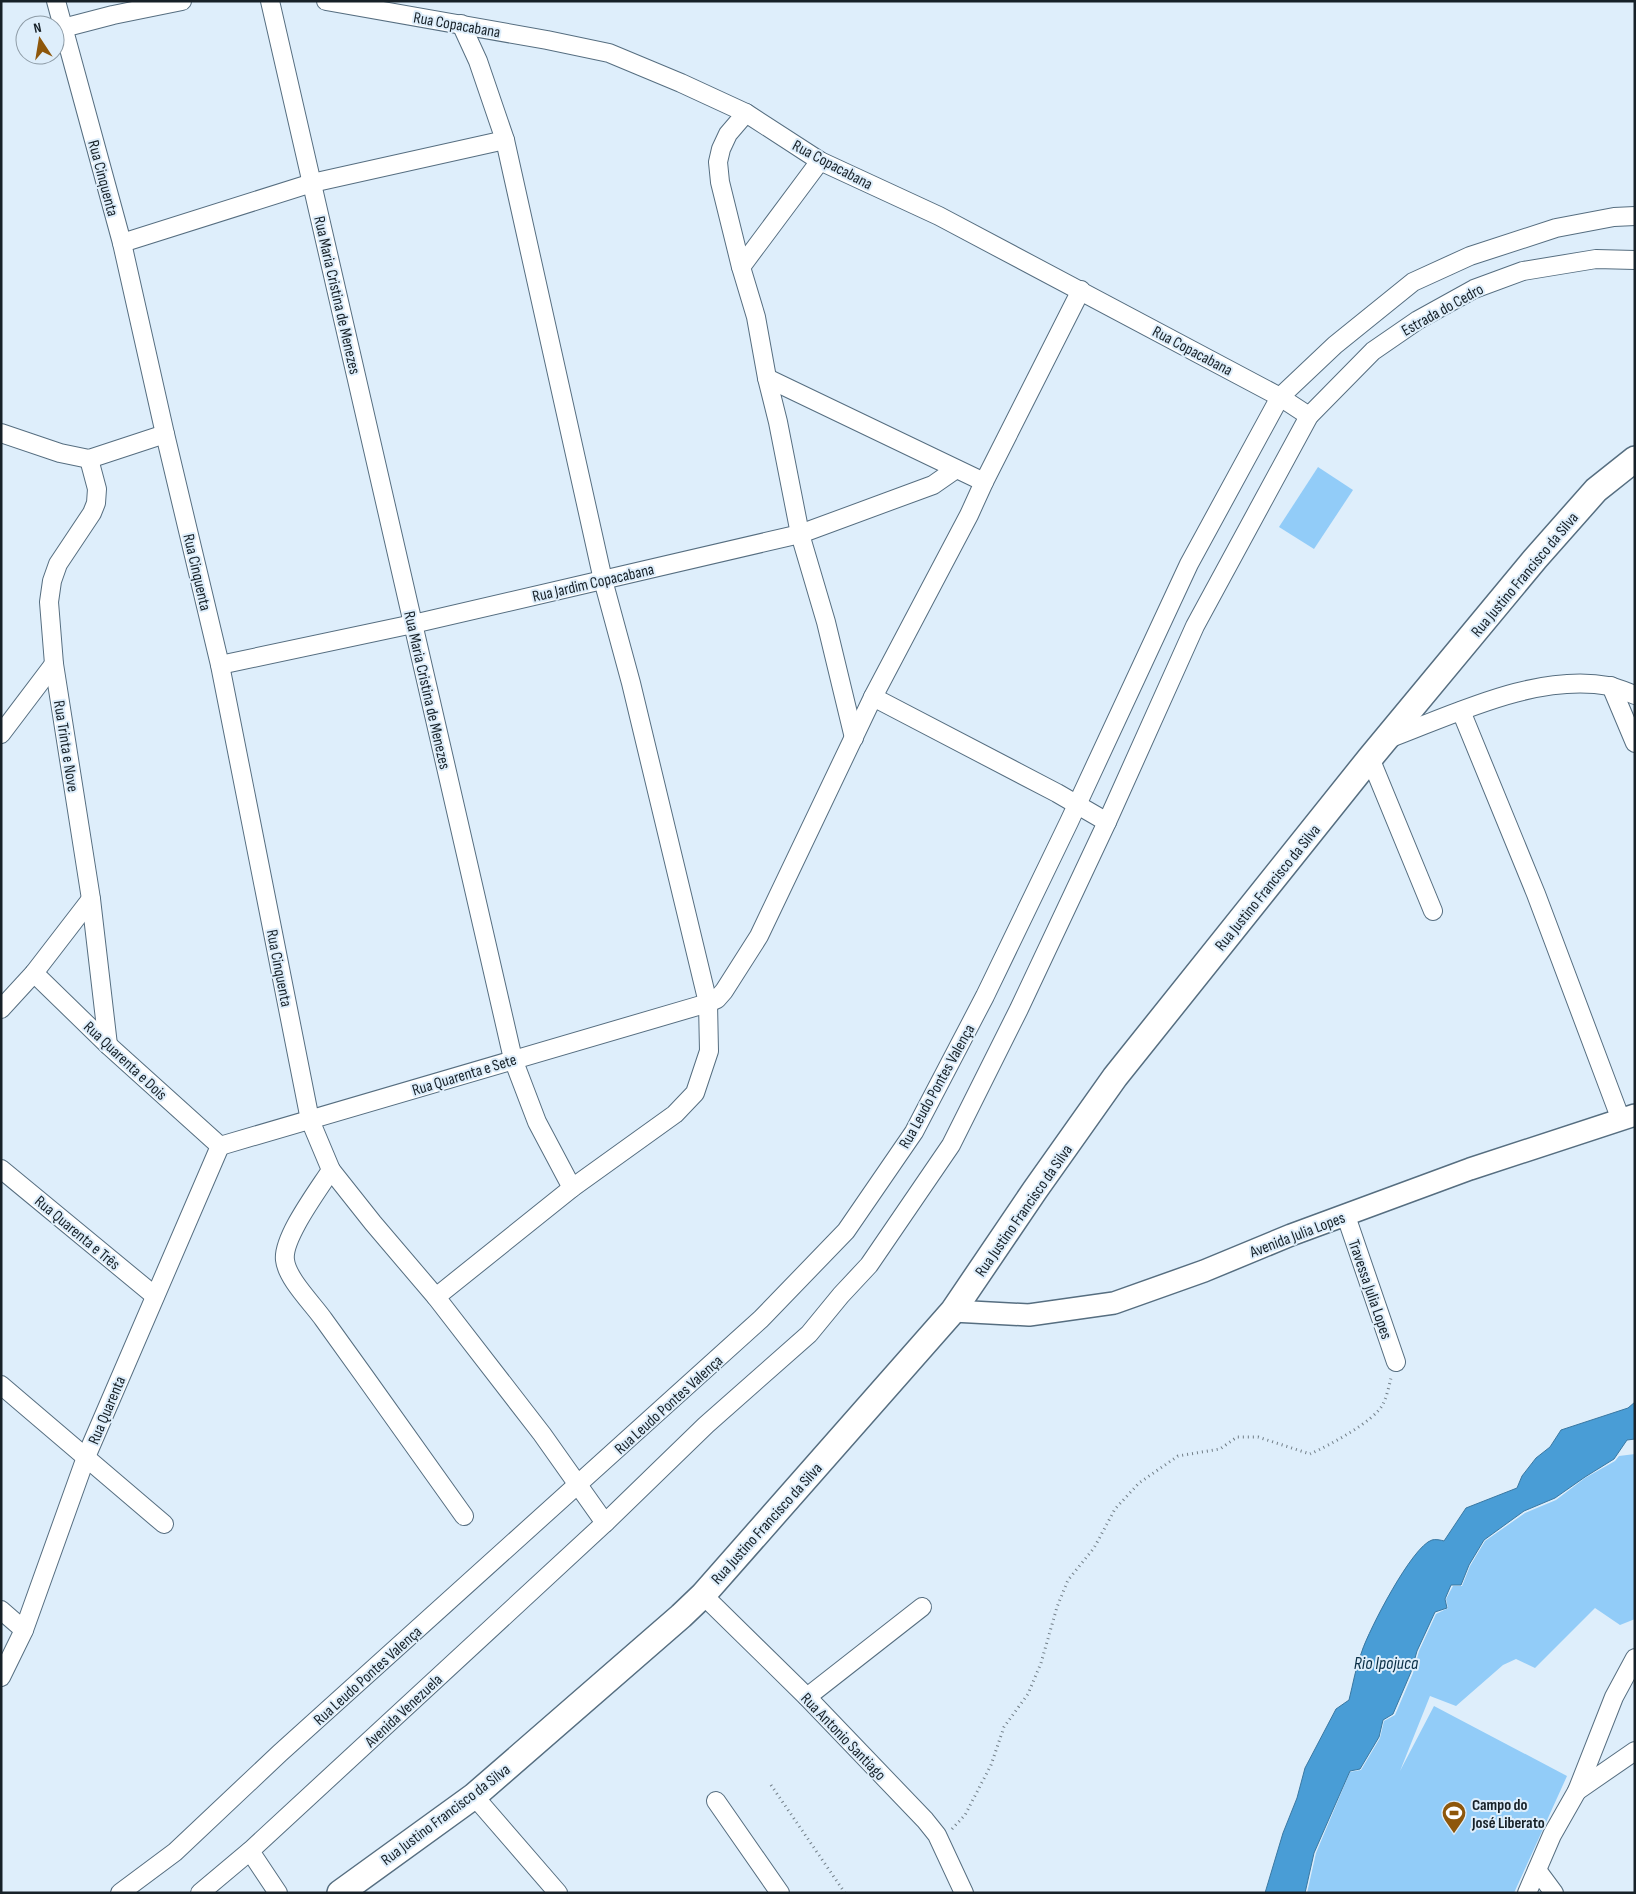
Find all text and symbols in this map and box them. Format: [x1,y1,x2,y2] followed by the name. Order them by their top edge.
[412,8,502,42] street label: Rua Copacabana
[15,15,65,65] north arrow
[32,19,43,37] text: N
[789,136,876,194] street label: Rua Copacabana
[83,138,122,219] street label: Rua Cinquenta
[309,214,364,376] street label: Rua Maria Cristina de Menezes
[1398,280,1487,341] street label: Estrada do Cedro
[1149,322,1236,380] street label: Rua Copacabana
[1468,509,1583,641] street label: Rua Justino Francisco da Silva
[179,532,215,613] street label: Rua Cinquenta
[531,560,656,607] street label: Rua Jardim Copacabana
[399,609,454,771] street label: Rua Maria Cristina de Menezes
[49,699,82,793] street label: Rua Trinta e Nove
[1211,821,1325,955] street label: Rua Justino Francisco da Silva
[262,928,295,1008] street label: Rua Cinquenta
[79,1018,171,1105] street label: Rua Quarenta e Dois
[895,1021,979,1152] street label: Rua Leudo Pontes Valença
[410,1051,519,1100] street label: Rua Quarenta e Sete
[972,1141,1077,1280] street label: Rua Justino Francisco da Silva
[30,1192,124,1275] street label: Rua Quarenta e Três
[1246,1208,1348,1263] street label: Avenida Julia Lopes
[1344,1237,1396,1342] street label: Travessa Julia Lopes
[611,1352,727,1459] street label: Rua Leudo Pontes Valença
[85,1374,130,1448] street label: Rua Quarenta
[708,1459,827,1589] street label: Rua Justino Francisco da Silva
[310,1623,426,1730] street label: Rua Leudo Pontes Valença
[1354,1653,1419,1674] water label: Rio Ipojuca
[361,1670,447,1752] street label: Avenida Venezuela
[796,1689,889,1785] street label: Rua Antonio Santiago
[378,1760,514,1870] street label: Rua Justino Francisco da Silva
[1471,1796,1545,1833] place label: Campo do José Liberato
[1441,1800,1467,1834] sports icon: Campo do José Liberato

